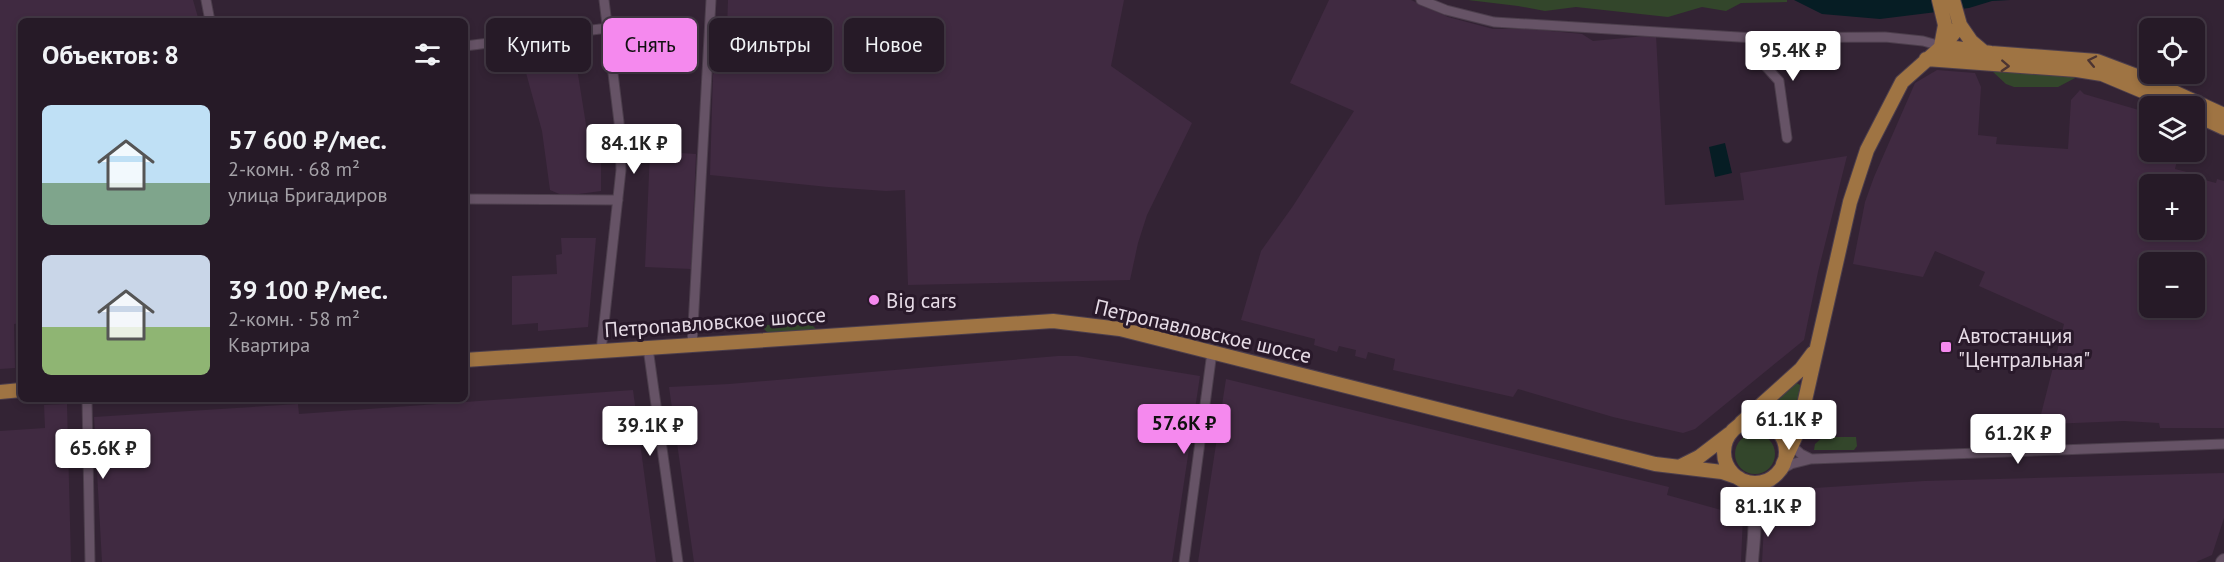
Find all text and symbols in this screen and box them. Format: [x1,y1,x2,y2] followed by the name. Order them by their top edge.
[486,18,591,72] chip: Купить
[603,18,697,72] chip: Снять
[709,18,832,72] chip: Фильтры
[844,18,944,72] chip: Новое
[2139,18,2205,318] map controls
[2139,18,2205,84] button: locate
[1738,31,1848,82] pin: 95.4K ₽
[1759,37,1827,63] text: 95.4K ₽
[42,38,179,71] text: Объектов: 8
[411,38,444,71] icon: filters
[2088,55,2098,68] one-way arrow
[2000,59,2009,72] one-way arrow
[2139,96,2205,162] button: layers
[228,123,387,156] text: 57 600 ₽/мес.
[579,124,689,175] pin: 84.1K ₽
[90,129,162,201] icon: home
[600,130,668,156] text: 84.1K ₽
[228,156,360,182] text: 2-комн. · 68 m²
[2139,174,2205,240] button: +
[228,182,388,208] text: улица Бригадиров
[2139,252,2205,318] button: −
[228,273,388,306] text: 39 100 ₽/мес.
[90,279,162,351] icon: home
[886,287,957,314] place label: Big cars
[867,293,881,307] marker: Big cars
[1092,293,1314,369] street label: Петропавловское шоссе
[603,301,827,343] street label: Петропавловское шоссе
[228,306,360,332] text: 2-комн. · 58 m²
[1958,322,2090,373] place label: Автостанция "Центральная"
[228,332,310,358] text: Квартира
[1939,340,1953,354] marker: Автостанция "Центральная"
[1734,400,1844,451] pin: 61.1K ₽
[1129,404,1239,455] pin: 57.6K ₽
[595,406,705,457] pin: 39.1K ₽
[1755,406,1823,432] text: 61.1K ₽
[1152,410,1216,436] text: 57.6K ₽
[616,412,684,438] text: 39.1K ₽
[1963,414,2073,465] pin: 61.2K ₽
[1984,420,2052,446] text: 61.2K ₽
[48,429,158,480] pin: 65.6K ₽
[69,435,137,461] text: 65.6K ₽
[1713,487,1823,538] pin: 81.1K ₽
[1734,493,1802,519] text: 81.1K ₽

